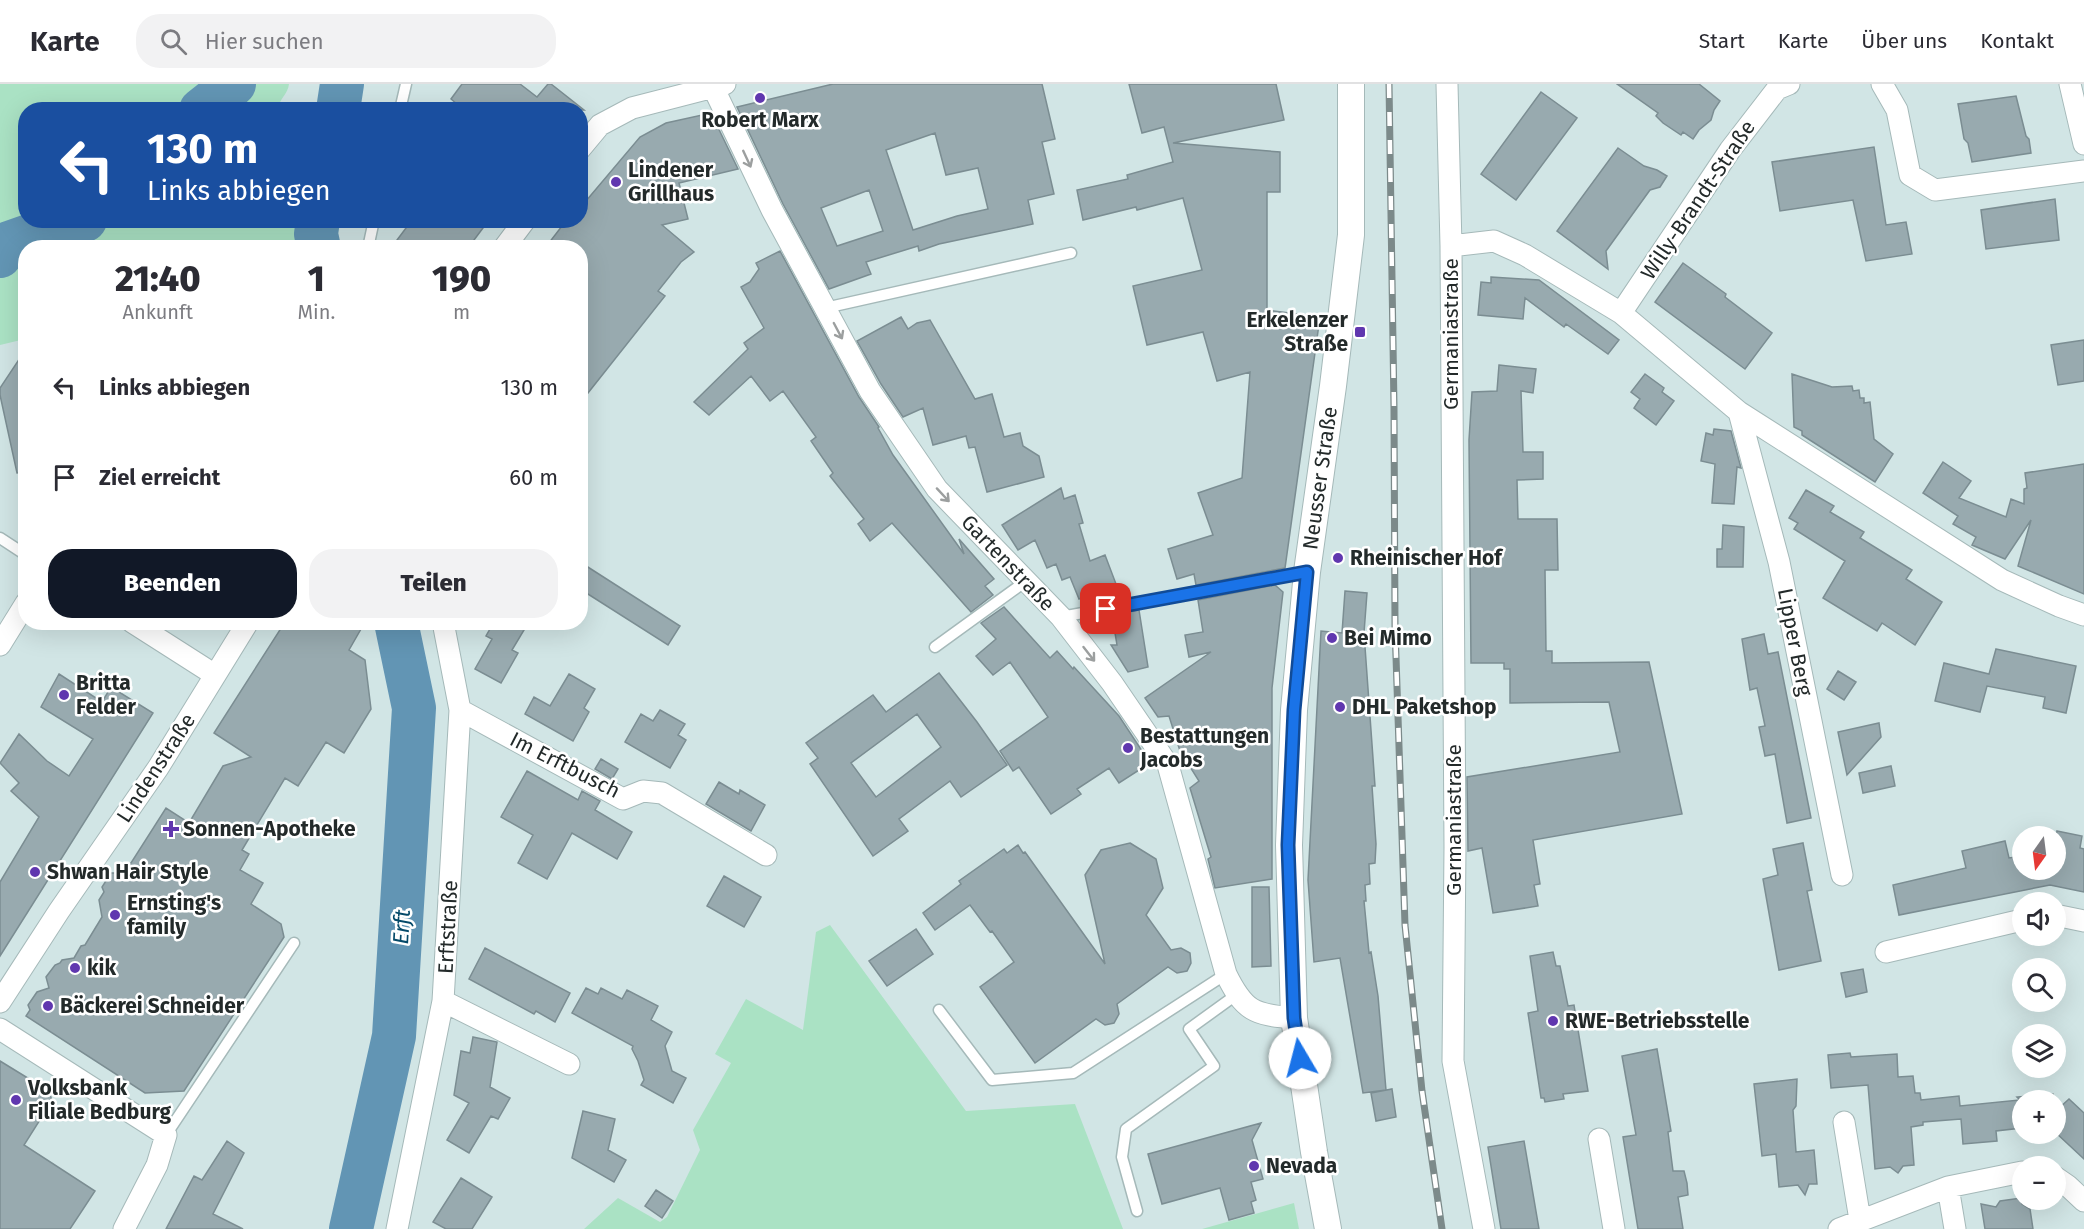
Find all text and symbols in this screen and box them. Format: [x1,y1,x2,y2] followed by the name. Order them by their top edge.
[136,14,556,68] search box
[30,25,100,58] text: Karte
[157,25,190,58] icon: search
[205,28,324,55] text: Hier suchen
[1699,28,1745,54] text: Start
[1778,28,1828,54] text: Karte
[1861,28,1947,54] text: Über uns
[1980,28,2054,54] text: Kontakt
[753,91,767,105] marker: Robert Marx
[701,107,819,133] place label: Robert Marx
[1635,115,1761,285] street label: Willy-Brandt-Straße
[147,124,258,174] text: 130 m
[48,126,126,204] icon: left
[742,149,754,167] one-way arrow
[628,157,714,207] place label: Lindener Grillhaus
[147,175,331,207] text: Links abbiegen
[609,175,623,189] marker: Lindener Grillhaus
[115,257,201,301] text: 21:40
[308,257,325,301] text: 1
[432,257,491,301] text: 190
[1438,258,1464,410] street label: Germaniastraße
[122,300,193,324] text: Ankunft
[297,300,335,324] text: Min.
[453,300,470,324] text: m
[1247,307,1349,357] place label: Erkelenzer Straße
[833,322,844,340] one-way arrow
[1353,325,1367,339] marker: Erkelenzer Straße
[48,371,81,404] icon: left
[99,374,250,401] text: Links abbiegen
[501,374,558,401] text: 130 m
[1297,405,1343,551] street label: Neusser Straße
[48,461,81,494] icon: arrive
[99,464,220,491] text: Ziel erreicht
[509,464,558,491] text: 60 m
[936,487,950,502] one-way arrow
[956,509,1060,617] street label: Gartenstraße
[1350,545,1504,571] place label: Rheinischer Hof
[48,549,297,618] button: Beenden
[309,549,558,618] button: Teilen
[1331,551,1345,565] marker: Rheinischer Hof
[1080,583,1131,634] pin
[1772,586,1818,698] street label: Lipper Berg
[1089,592,1122,625] icon: arrive
[1344,625,1432,651] place label: Bei Mimo
[1325,631,1339,645] marker: Bei Mimo
[1083,646,1096,662] one-way arrow
[76,670,136,720] place label: Britta Felder
[57,688,71,702] marker: Britta Felder
[1352,694,1497,720] place label: DHL Paketshop
[1333,700,1347,714] marker: DHL Paketshop
[111,708,201,828] street label: Lindenstraße
[1139,723,1269,773] place label: Bestattungen Jacobs
[505,726,625,804] street label: Im Erftbusch
[1121,741,1135,755] marker: Bestattungen Jacobs
[1441,744,1467,896] street label: Germaniastraße
[183,816,356,842] place label: Sonnen-Apotheke
[164,822,178,836] marker: Sonnen-Apotheke
[2012,826,2066,880] north arrow
[2012,826,2066,1210] map controls
[47,859,209,885] place label: Shwan Hair Style
[28,865,42,879] marker: Shwan Hair Style
[433,879,463,975] street label: Erftstraße
[127,890,221,940] place label: Ernsting's family
[2012,892,2066,946] button: sound
[108,908,122,922] marker: Ernsting's family
[387,909,416,945] water label: Erft
[87,955,117,981] place label: kik
[2012,958,2066,1012] button: search
[68,961,82,975] marker: kik
[60,993,245,1019] place label: Bäckerei Schneider
[41,999,55,1013] marker: Bäckerei Schneider
[1565,1008,1750,1034] place label: RWE-Betriebsstelle
[1546,1014,1560,1028] marker: RWE-Betriebsstelle
[2012,1024,2066,1078] button: layers
[1268,1026,1332,1090] position arrow
[27,1075,172,1125] place label: Volksbank Filiale Bedburg
[2012,1090,2066,1144] button: +
[9,1093,23,1107] marker: Volksbank Filiale Bedburg
[1266,1153,1337,1179] place label: Nevada
[2012,1156,2066,1210] button: −
[1247,1159,1261,1173] marker: Nevada

